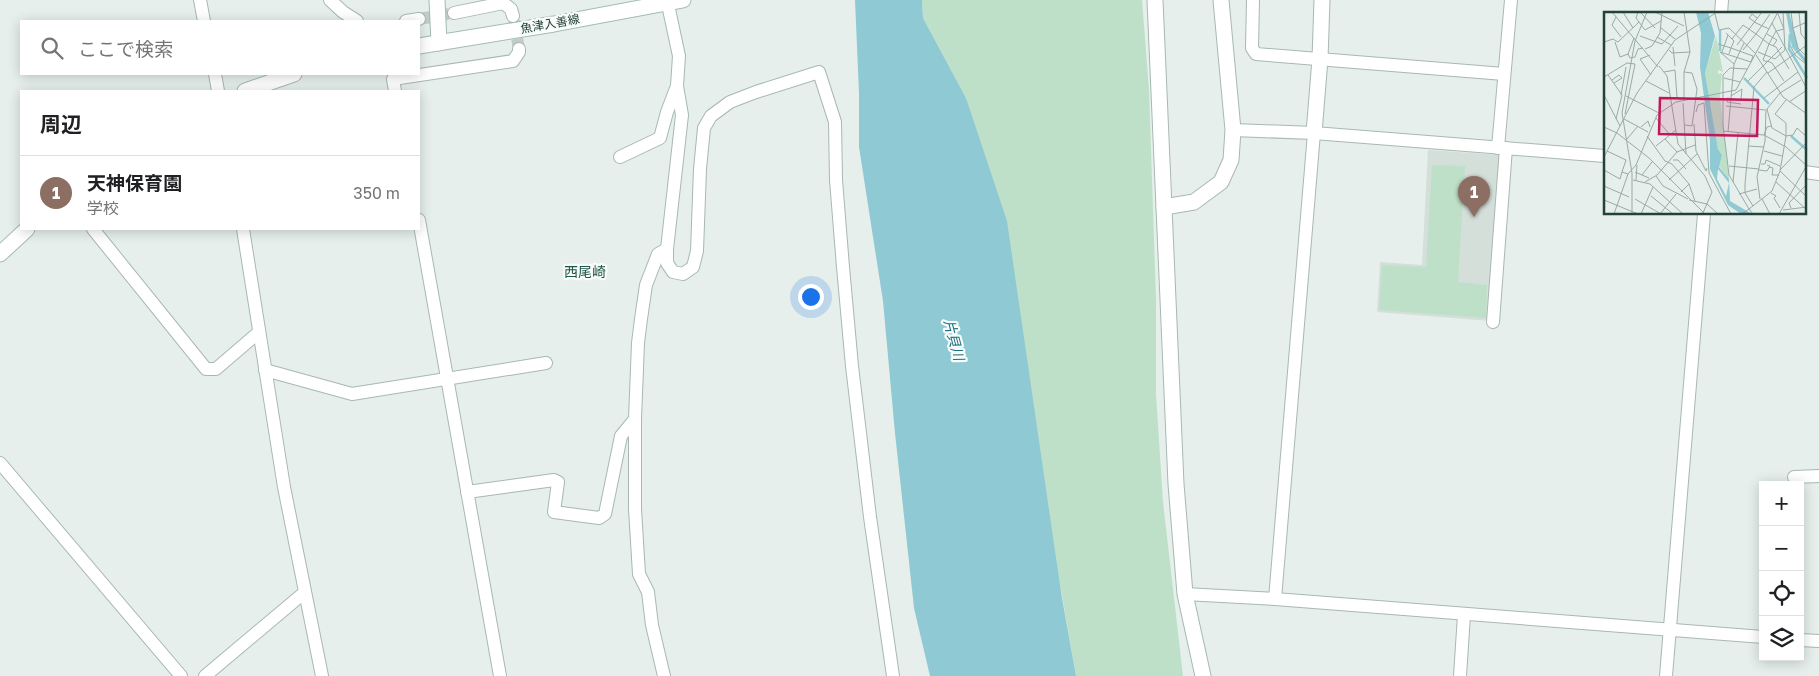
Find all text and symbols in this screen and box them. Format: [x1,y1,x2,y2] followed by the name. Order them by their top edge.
[519,11,581,36] street label: 魚津入善線
[1604,12,1806,215] inset map
[20,20,420,75] search box
[38,34,66,62] icon: search
[78,37,173,60] text: ここで検索
[40,111,82,137] text: 周辺
[87,171,182,194] text: 天神保育園
[1458,176,1490,217] pin: 1
[52,183,60,203] text: 1
[353,183,400,203] text: 350 m
[87,198,119,218] text: 学校
[564,263,606,280] district label: 西尾崎
[798,284,824,310] your location
[941,317,969,364] water label: 片貝川
[1759,481,1804,661] map controls
[1759,481,1804,526] button: +
[1759,526,1804,571] button: −
[1759,571,1804,616] button: locate
[1759,616,1804,661] button: layers

